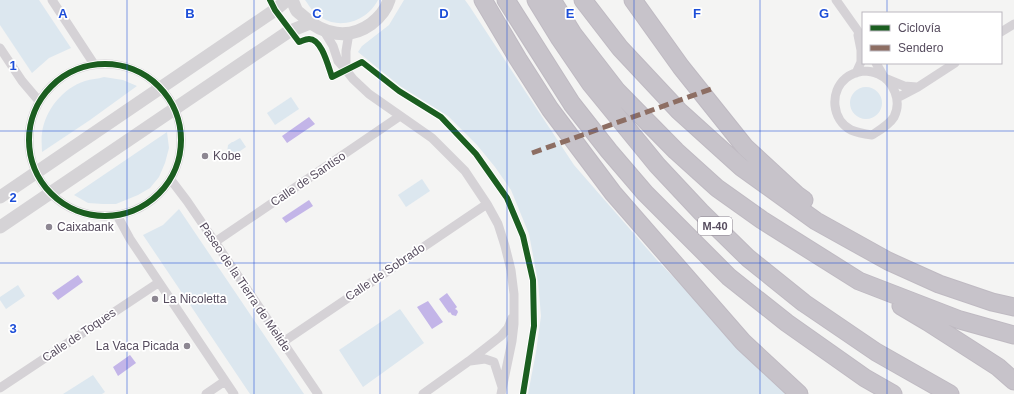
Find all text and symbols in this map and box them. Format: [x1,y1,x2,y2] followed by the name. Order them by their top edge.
[58,6,68,21] text: A
[185,6,195,21] text: B
[312,6,322,21] text: C
[439,6,449,21] text: D
[566,6,575,21] text: E
[693,6,701,21] text: F
[819,6,829,21] text: G
[862,12,1002,64] legend
[898,21,941,35] text: Ciclovía
[898,41,944,55] text: Sendero
[9,58,17,73] text: 1
[213,149,241,163] place label: Kobe
[268,149,348,209] street label: Calle de Santiso
[200,151,210,161] marker: Kobe
[9,190,17,205] text: 2
[698,217,732,235] road number: M-40
[57,220,115,234] place label: Caixabank
[196,220,294,354] street label: Paseo de la Tierra de Melide
[44,222,54,232] marker: Caixabank
[343,240,428,304] street label: Calle de Sobrado
[163,292,227,306] place label: La Nicoletta
[150,294,160,304] marker: La Nicoletta
[40,305,118,365] street label: Calle de Toques
[9,321,17,336] text: 3
[96,339,179,353] place label: La Vaca Picada
[182,341,192,351] marker: La Vaca Picada

